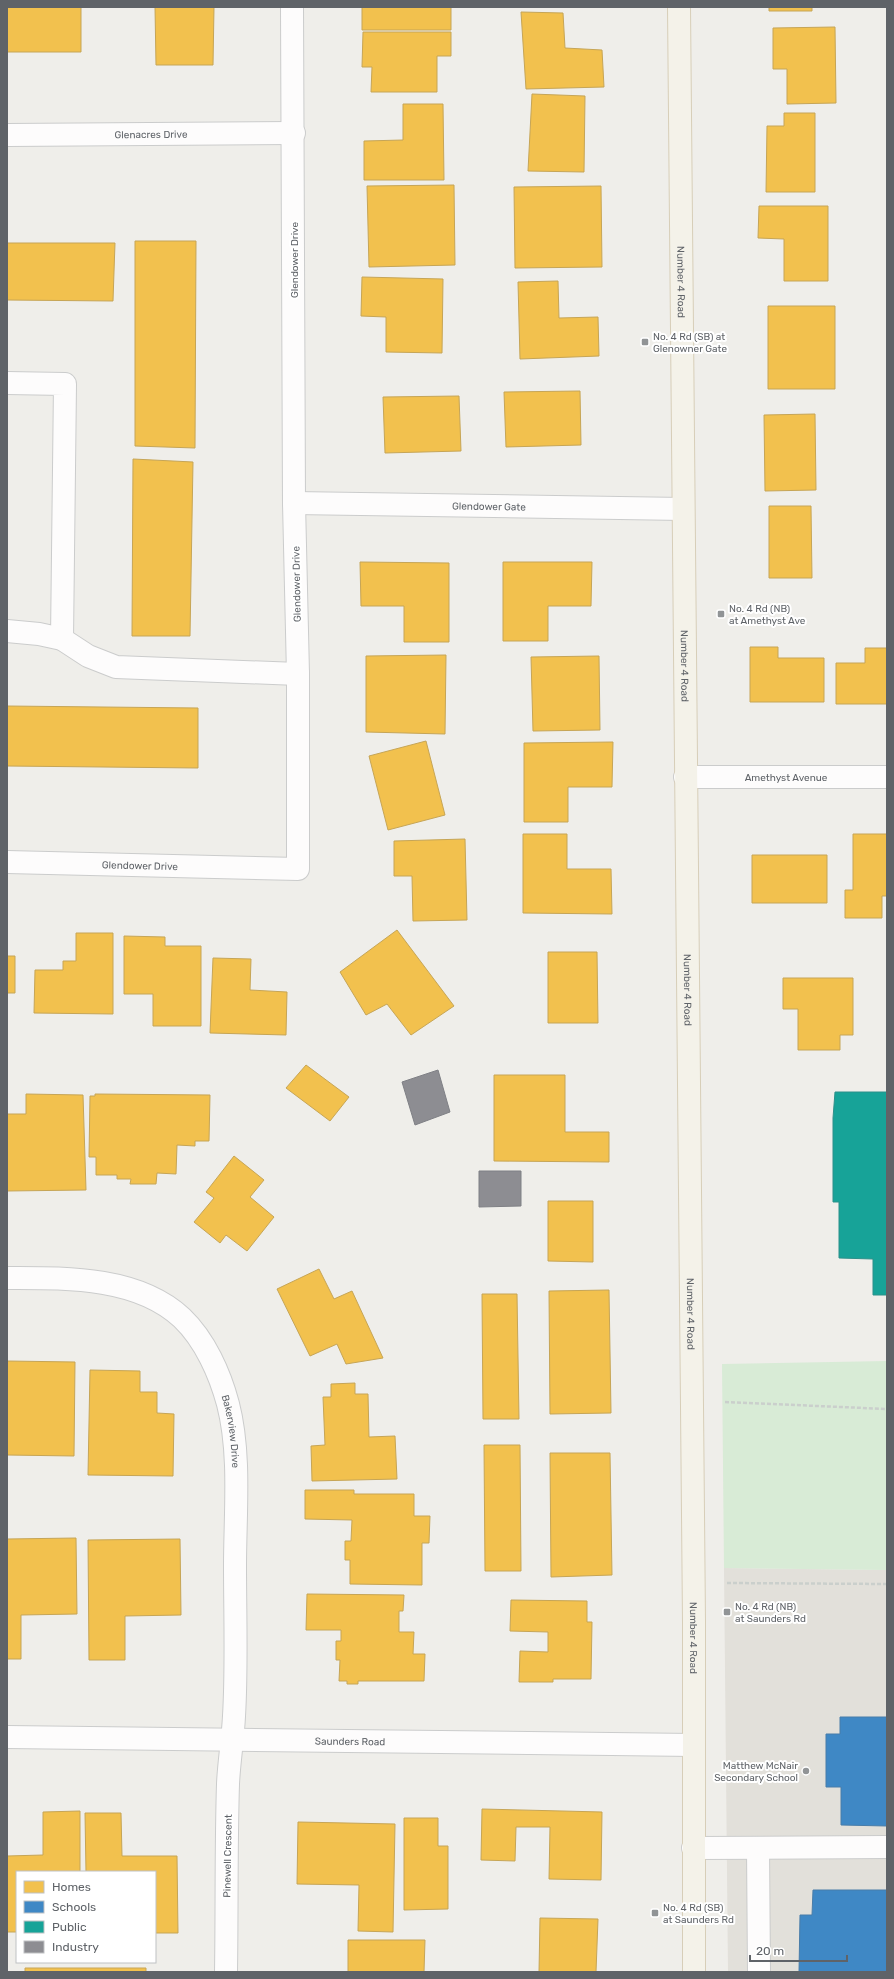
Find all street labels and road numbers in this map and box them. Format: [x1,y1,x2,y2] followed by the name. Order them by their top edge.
[114,129,188,141] street label: Glenacres Drive
[289,222,301,298] street label: Glendower Drive
[674,246,687,318] street label: Number 4 Road
[452,500,526,514] street label: Glendower Gate
[290,545,304,622] street label: Glendower Drive
[678,630,690,702] street label: Number 4 Road
[745,772,828,784] street label: Amethyst Avenue
[102,859,179,873] street label: Glendower Drive
[681,954,693,1026] street label: Number 4 Road
[684,1278,696,1350] street label: Number 4 Road
[219,1393,241,1469] street label: Bakerview Drive
[687,1602,699,1674] street label: Number 4 Road
[315,1736,385,1748] street label: Saunders Road
[221,1814,235,1898] street label: Pinewell Crescent

